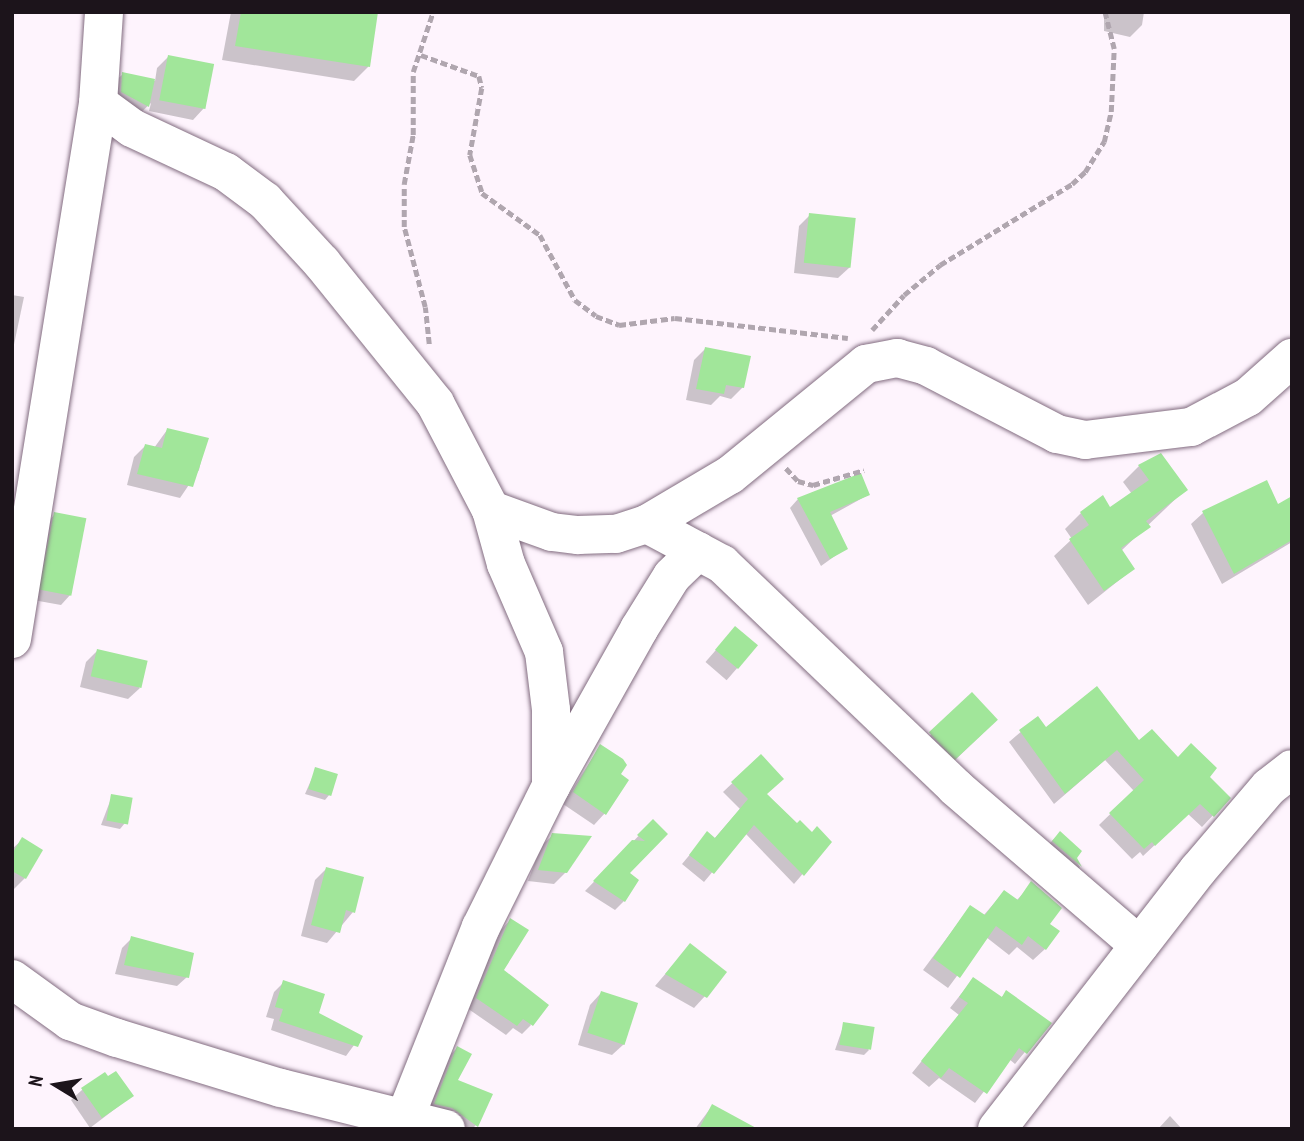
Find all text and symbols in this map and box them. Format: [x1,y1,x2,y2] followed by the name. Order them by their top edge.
[21,1050,91,1120] north arrow
[23,1074,48,1088] text: N

